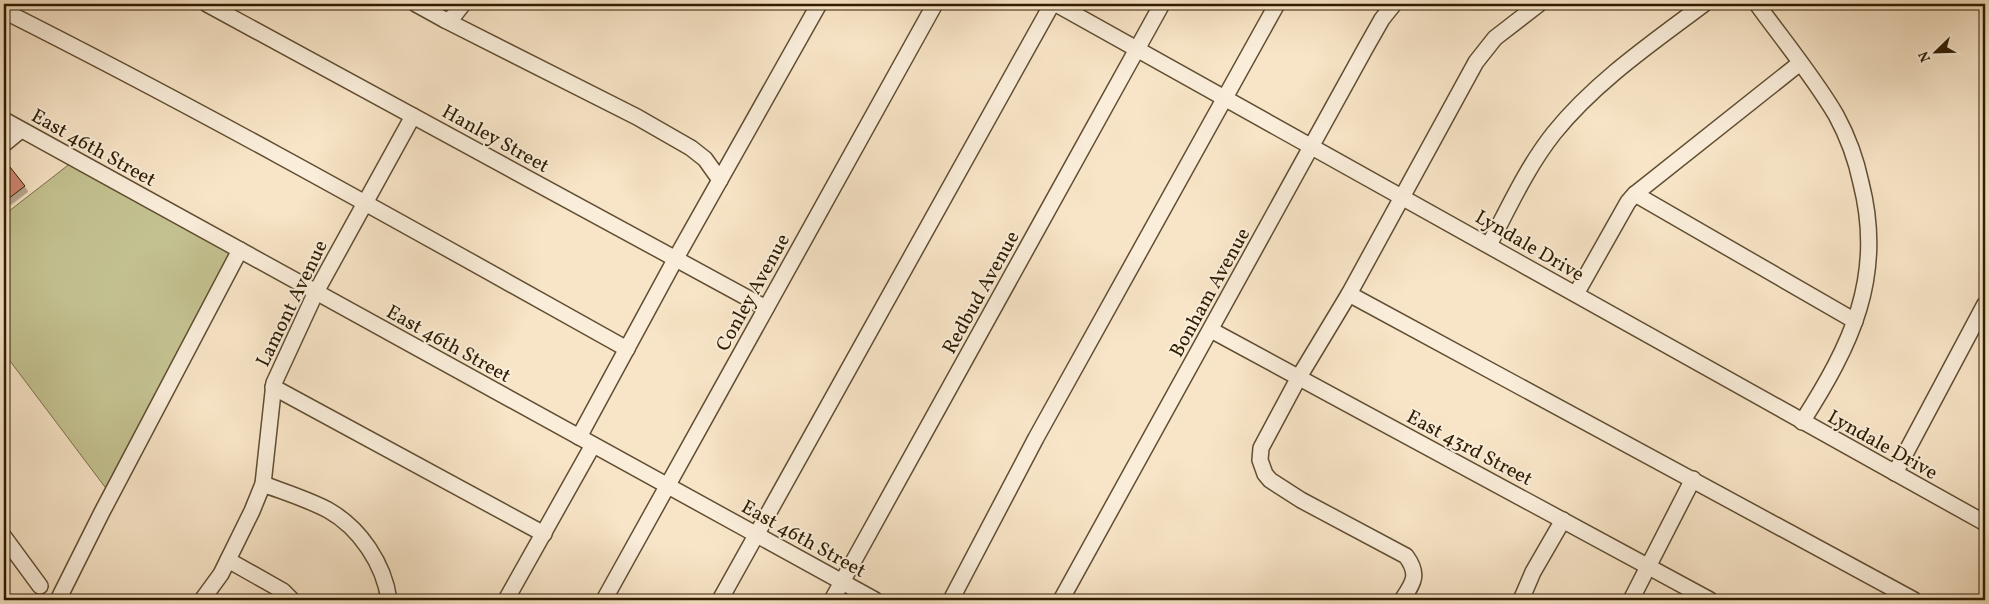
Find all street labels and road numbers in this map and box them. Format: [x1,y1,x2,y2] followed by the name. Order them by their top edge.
[436,99,554,181] street label: Hanley Street
[26,103,161,195] street label: East 46th Street
[1469,204,1589,289] street label: Lyndale Drive
[1164,223,1258,363] street label: Bonham Avenue
[936,226,1027,360] street label: Redbud Avenue
[710,229,798,357] street label: Conley Avenue
[250,236,336,372] street label: Lamont Avenue
[381,299,516,391] street label: East 46th Street
[1401,404,1537,494] street label: East 43rd Street
[1822,404,1942,488] street label: Lyndale Drive
[736,494,871,586] street label: East 46th Street

